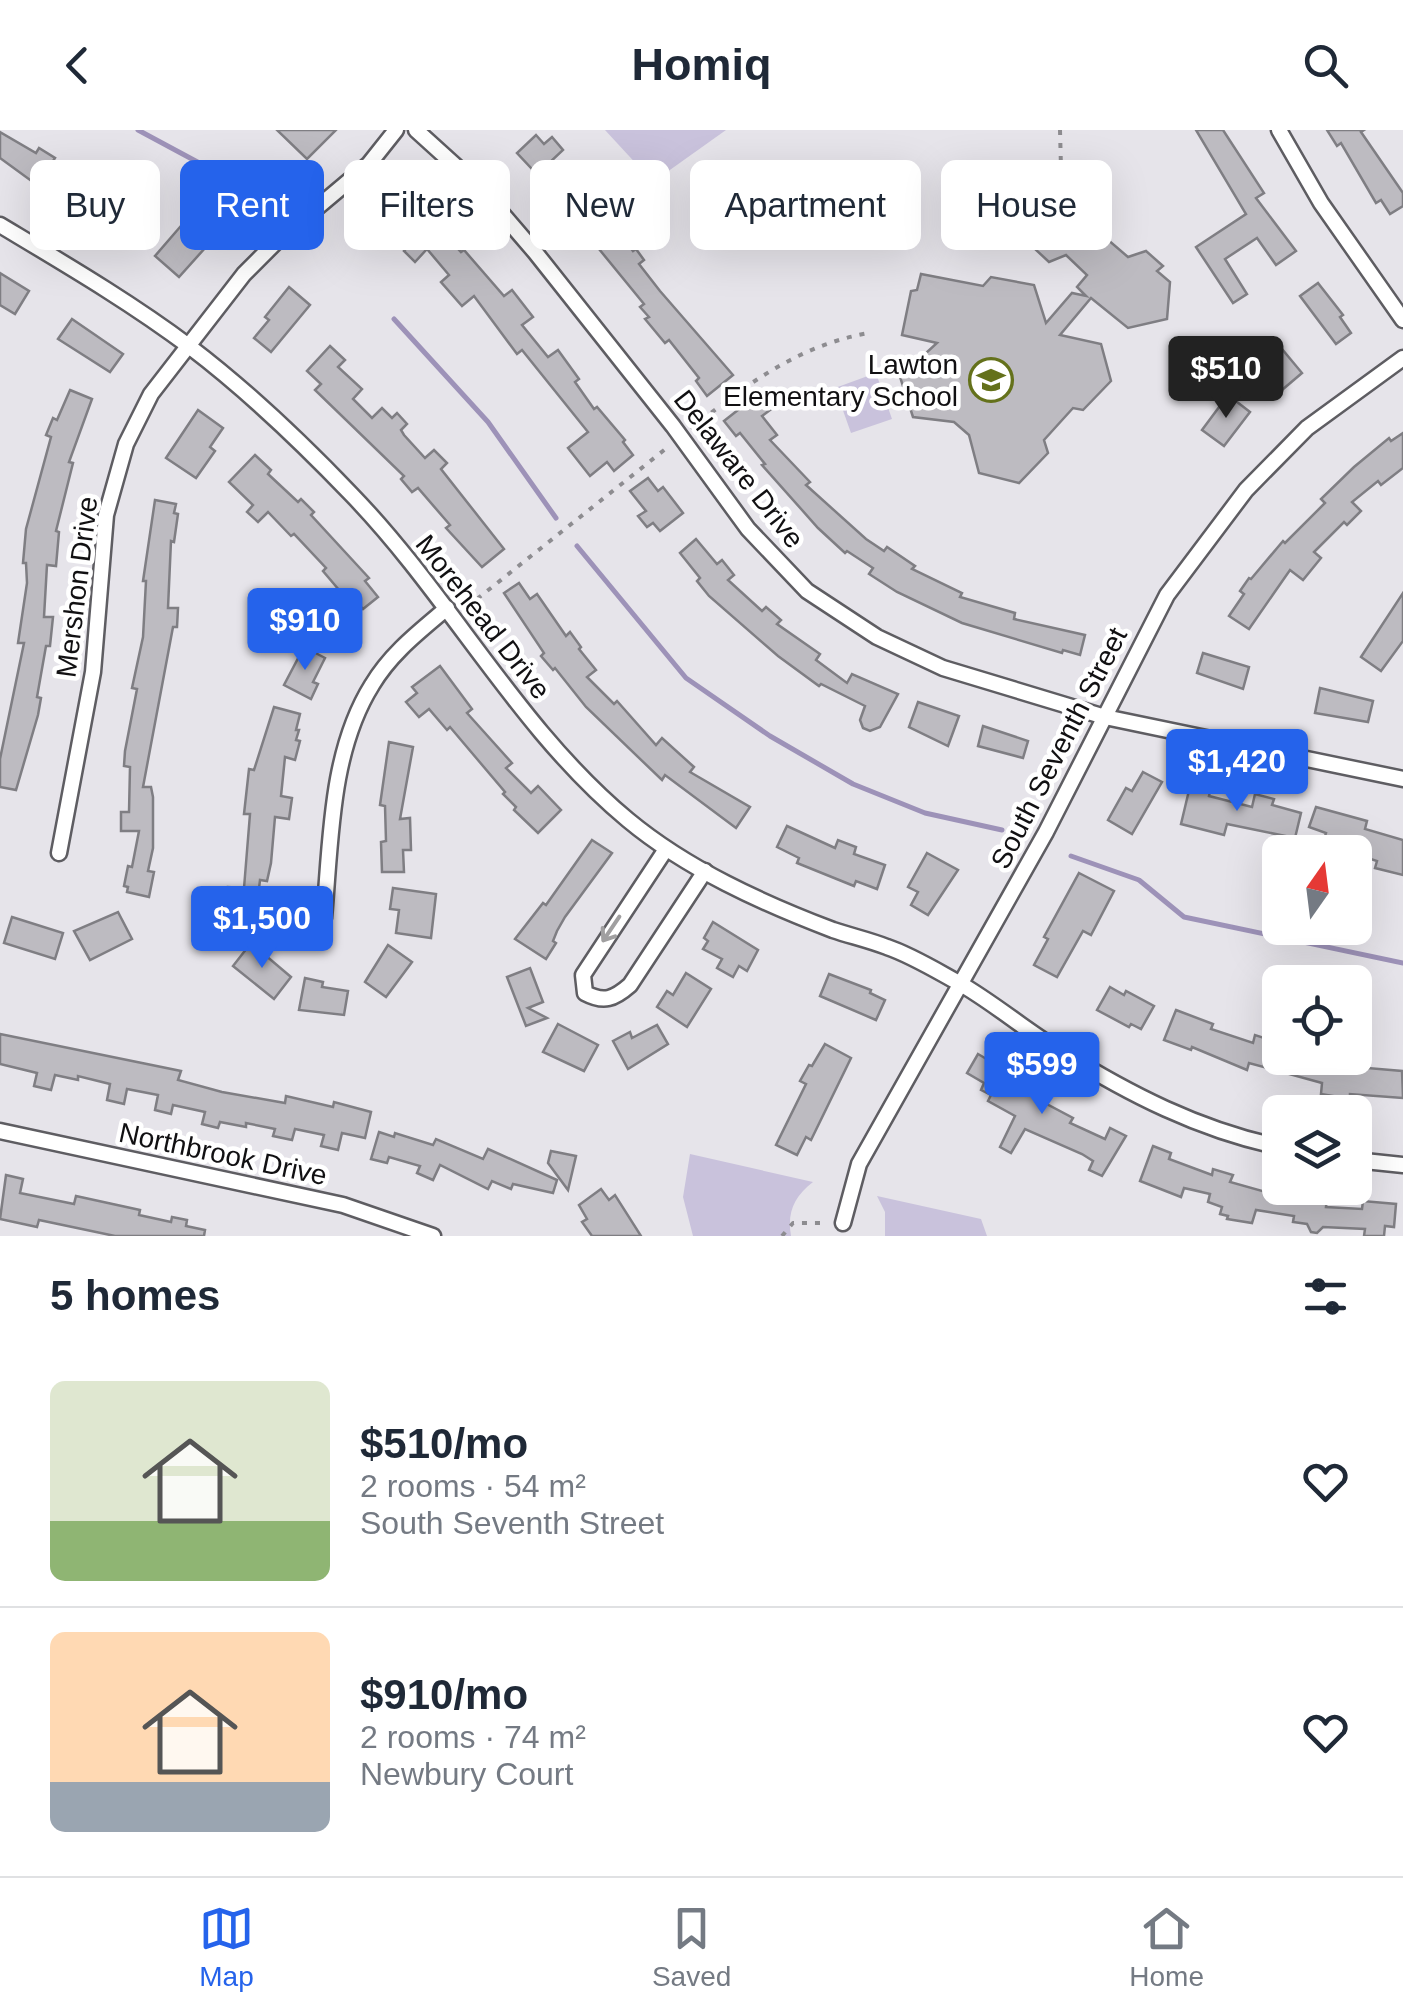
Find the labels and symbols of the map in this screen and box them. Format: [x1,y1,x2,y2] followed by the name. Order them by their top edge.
[1167,336,1285,421] pin: $510
[723,349,958,412] place label: Lawton Elementary School
[968,357,1014,403] school or university icon: Lawton Elementary School
[668,384,810,554] street label: Delaware Drive
[51,495,103,679] street label: Mershon Drive
[409,529,557,705] street label: Morehead Drive
[246,588,364,673] pin: $910
[985,622,1133,874] street label: South Seventh Street
[1156,729,1318,814] pin: $1,420
[1262,835,1372,945] north arrow
[181,886,343,971] pin: $1,500
[601,915,622,943] one-way arrow
[983,1032,1101,1117] pin: $599
[116,1117,330,1191] street label: Northbrook Drive

